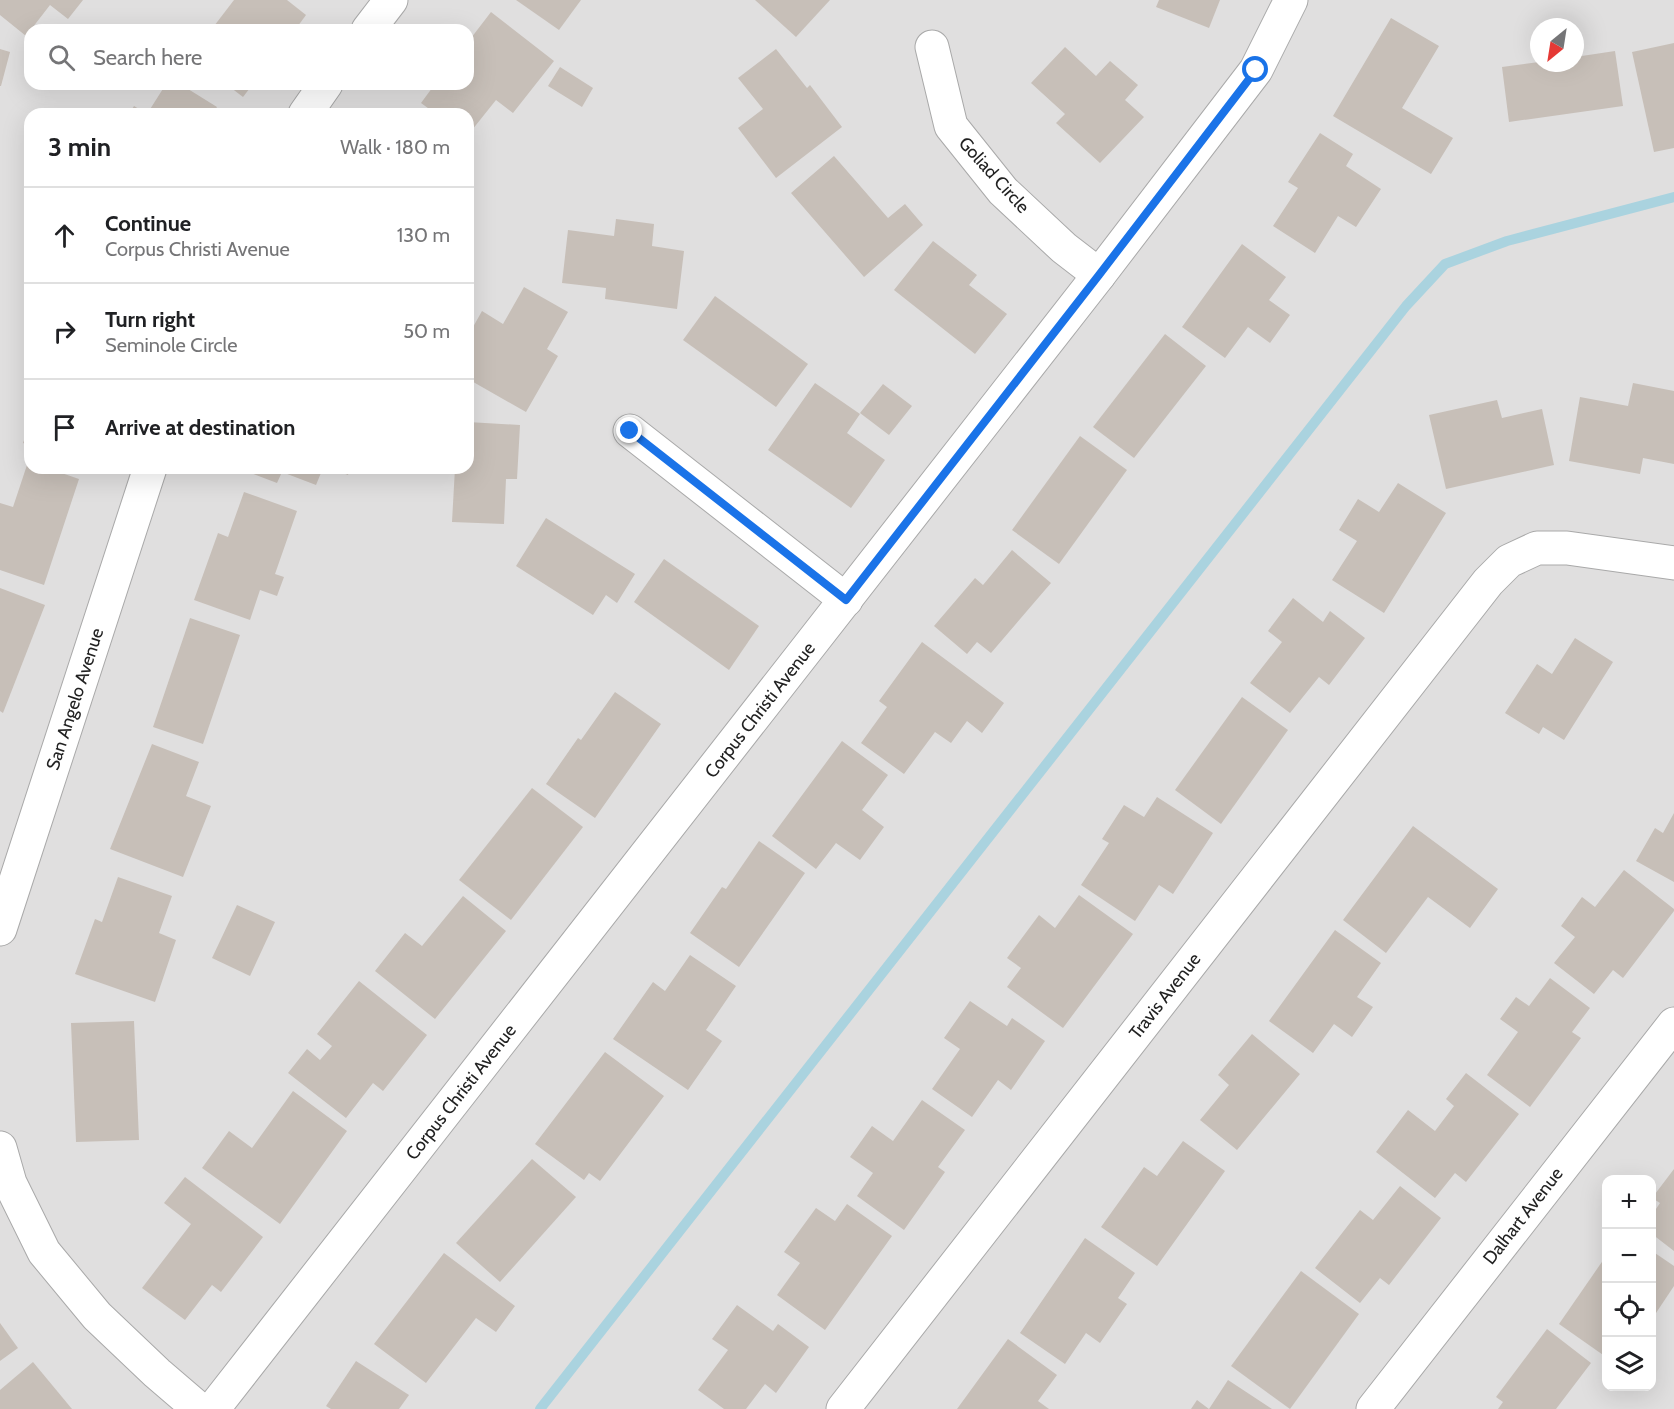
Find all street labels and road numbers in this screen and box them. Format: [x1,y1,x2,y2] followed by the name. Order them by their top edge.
[954,132,1034,218] street label: Goliad Circle
[42,625,108,773] street label: San Angelo Avenue
[700,638,820,782] street label: Corpus Christi Avenue
[1125,949,1205,1043] street label: Travis Avenue
[401,1020,521,1164] street label: Corpus Christi Avenue
[1478,1163,1568,1269] street label: Dalhart Avenue

